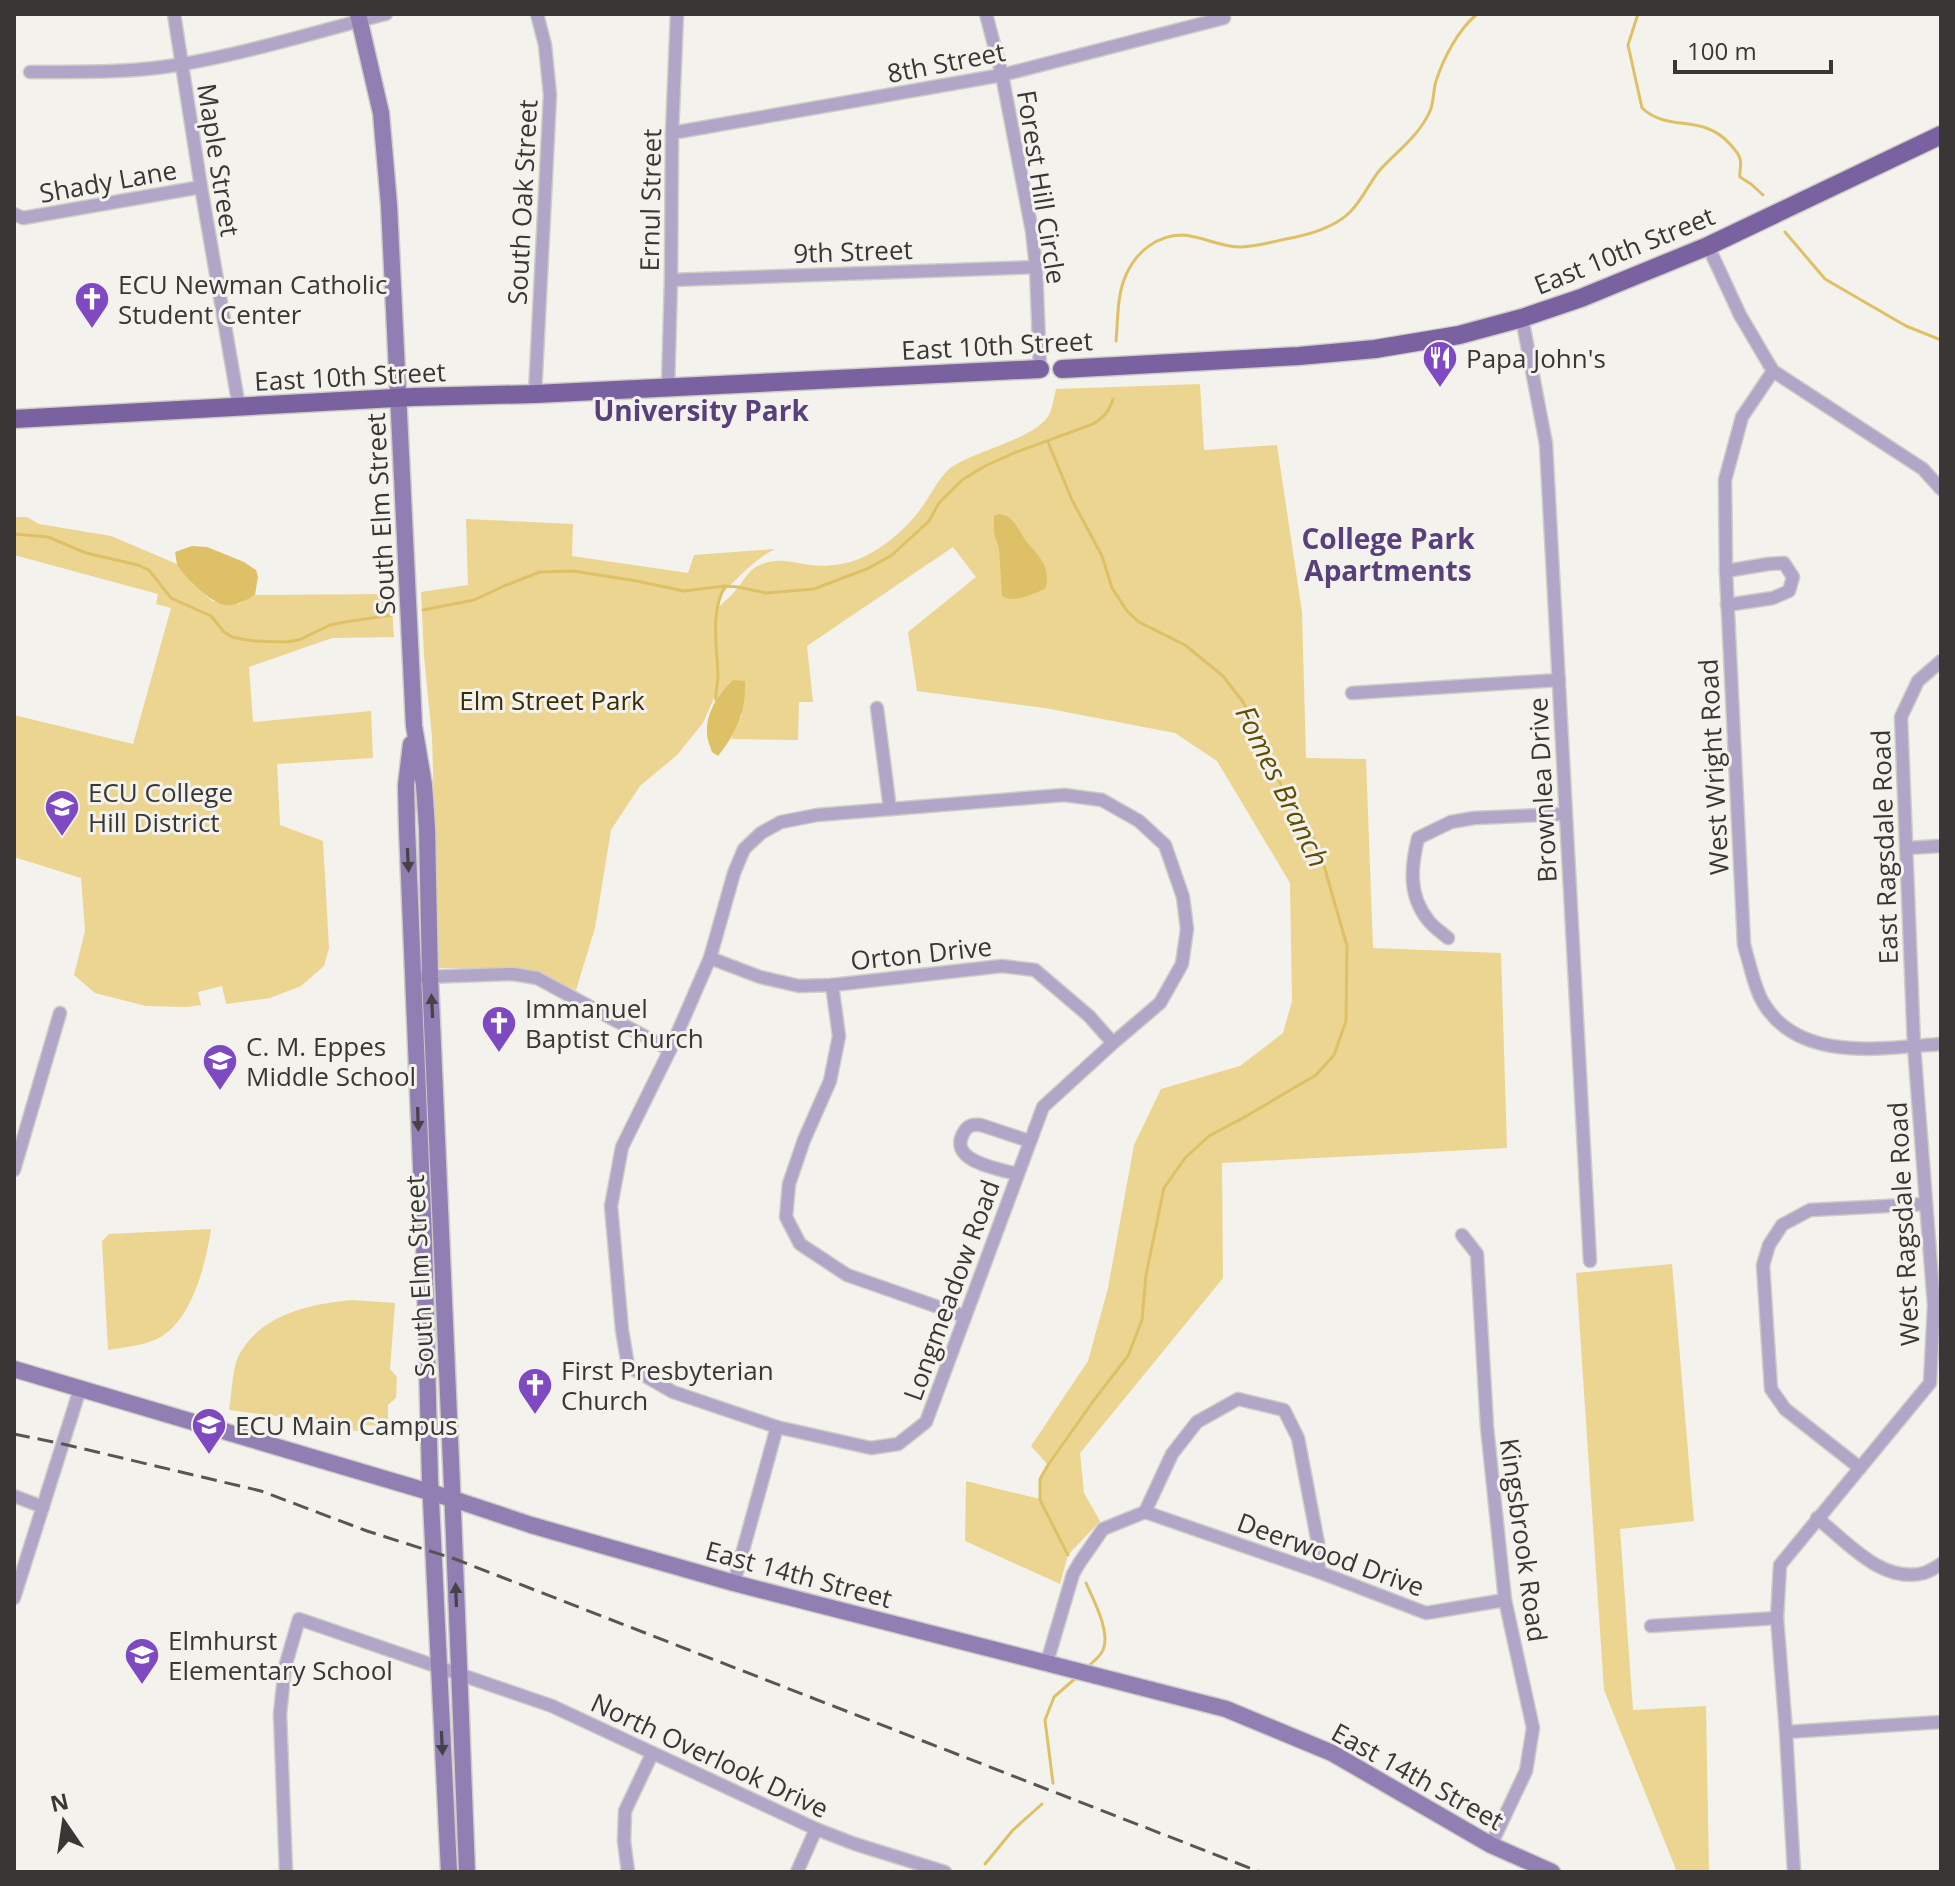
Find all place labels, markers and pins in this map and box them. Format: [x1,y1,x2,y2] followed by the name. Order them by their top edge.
[118,266,387,332] place label: ECU Newman Catholic Student Center
[73,280,111,330] church icon: ECU Newman Catholic Student Center
[1421,339,1459,389] restaurant icon: Papa John's
[1466,340,1606,376] place label: Papa John's
[88,774,233,840] place label: ECU College Hill District
[43,788,81,838] school or university icon: ECU College Hill District
[525,990,704,1056] place label: Immanuel Baptist Church
[480,1004,518,1054] church icon: Immanuel Baptist Church
[246,1028,416,1094] place label: C. M. Eppes Middle School
[201,1042,239,1092] school or university icon: C. M. Eppes Middle School
[561,1352,774,1418] place label: First Presbyterian Church
[516,1366,554,1416] church icon: First Presbyterian Church
[190,1406,228,1456] school or university icon: ECU Main Campus
[235,1407,458,1443] place label: ECU Main Campus
[168,1622,393,1688] place label: Elmhurst Elementary School
[123,1636,161,1686] school or university icon: Elmhurst Elementary School

